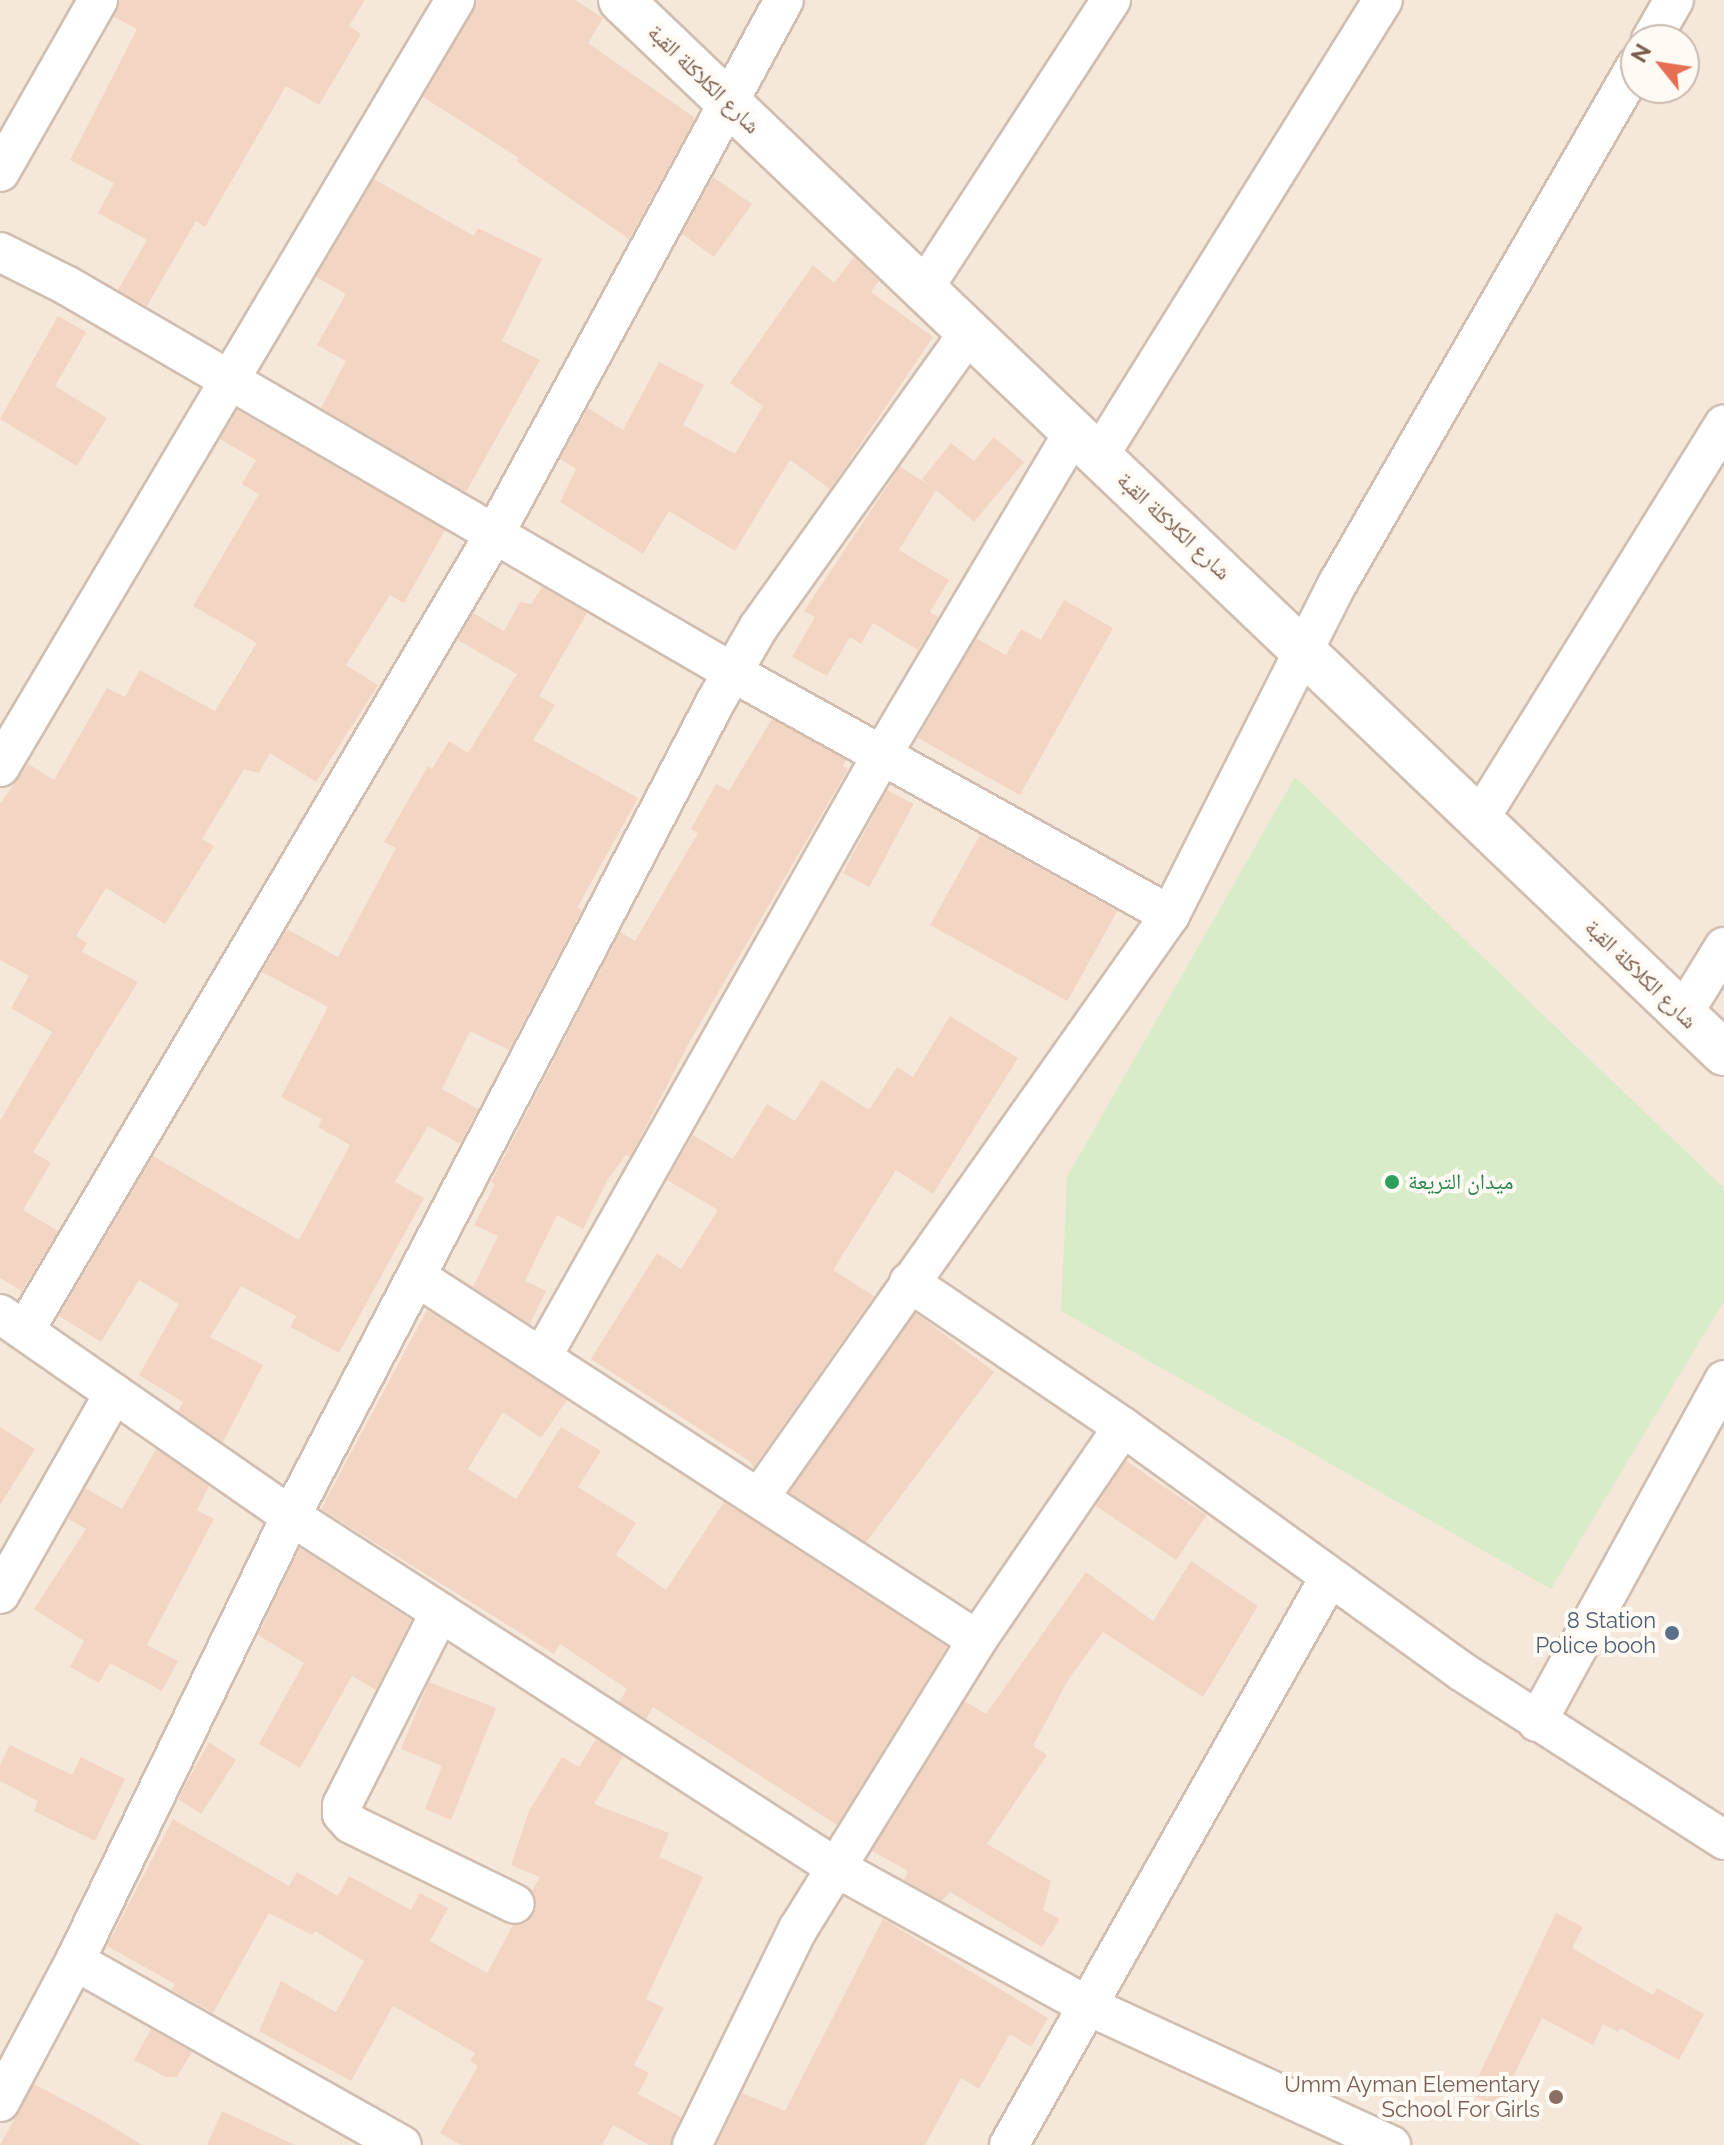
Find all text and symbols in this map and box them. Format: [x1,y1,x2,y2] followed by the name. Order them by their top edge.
[642,19,766,139] street label: شارع الكلاكلة القبة
[1620,24,1700,104] north arrow
[1625,39,1656,67] text: N
[1112,467,1236,585] street label: شارع الكلاكلة القبة
[1579,914,1703,1034] street label: شارع الكلاكلة القبة
[1408,1169,1513,1195] place label: ميدان التريعة
[1383,1173,1401,1191] marker: ميدان التريعة
[1536,1607,1656,1658] place label: 8 Station Police booh
[1663,1624,1681,1642] marker: 8 Station Police booh
[1284,2071,1540,2122] place label: Umm Ayman Elementary School For Girls
[1547,2088,1565,2106] marker: Umm Ayman Elementary School For Girls

